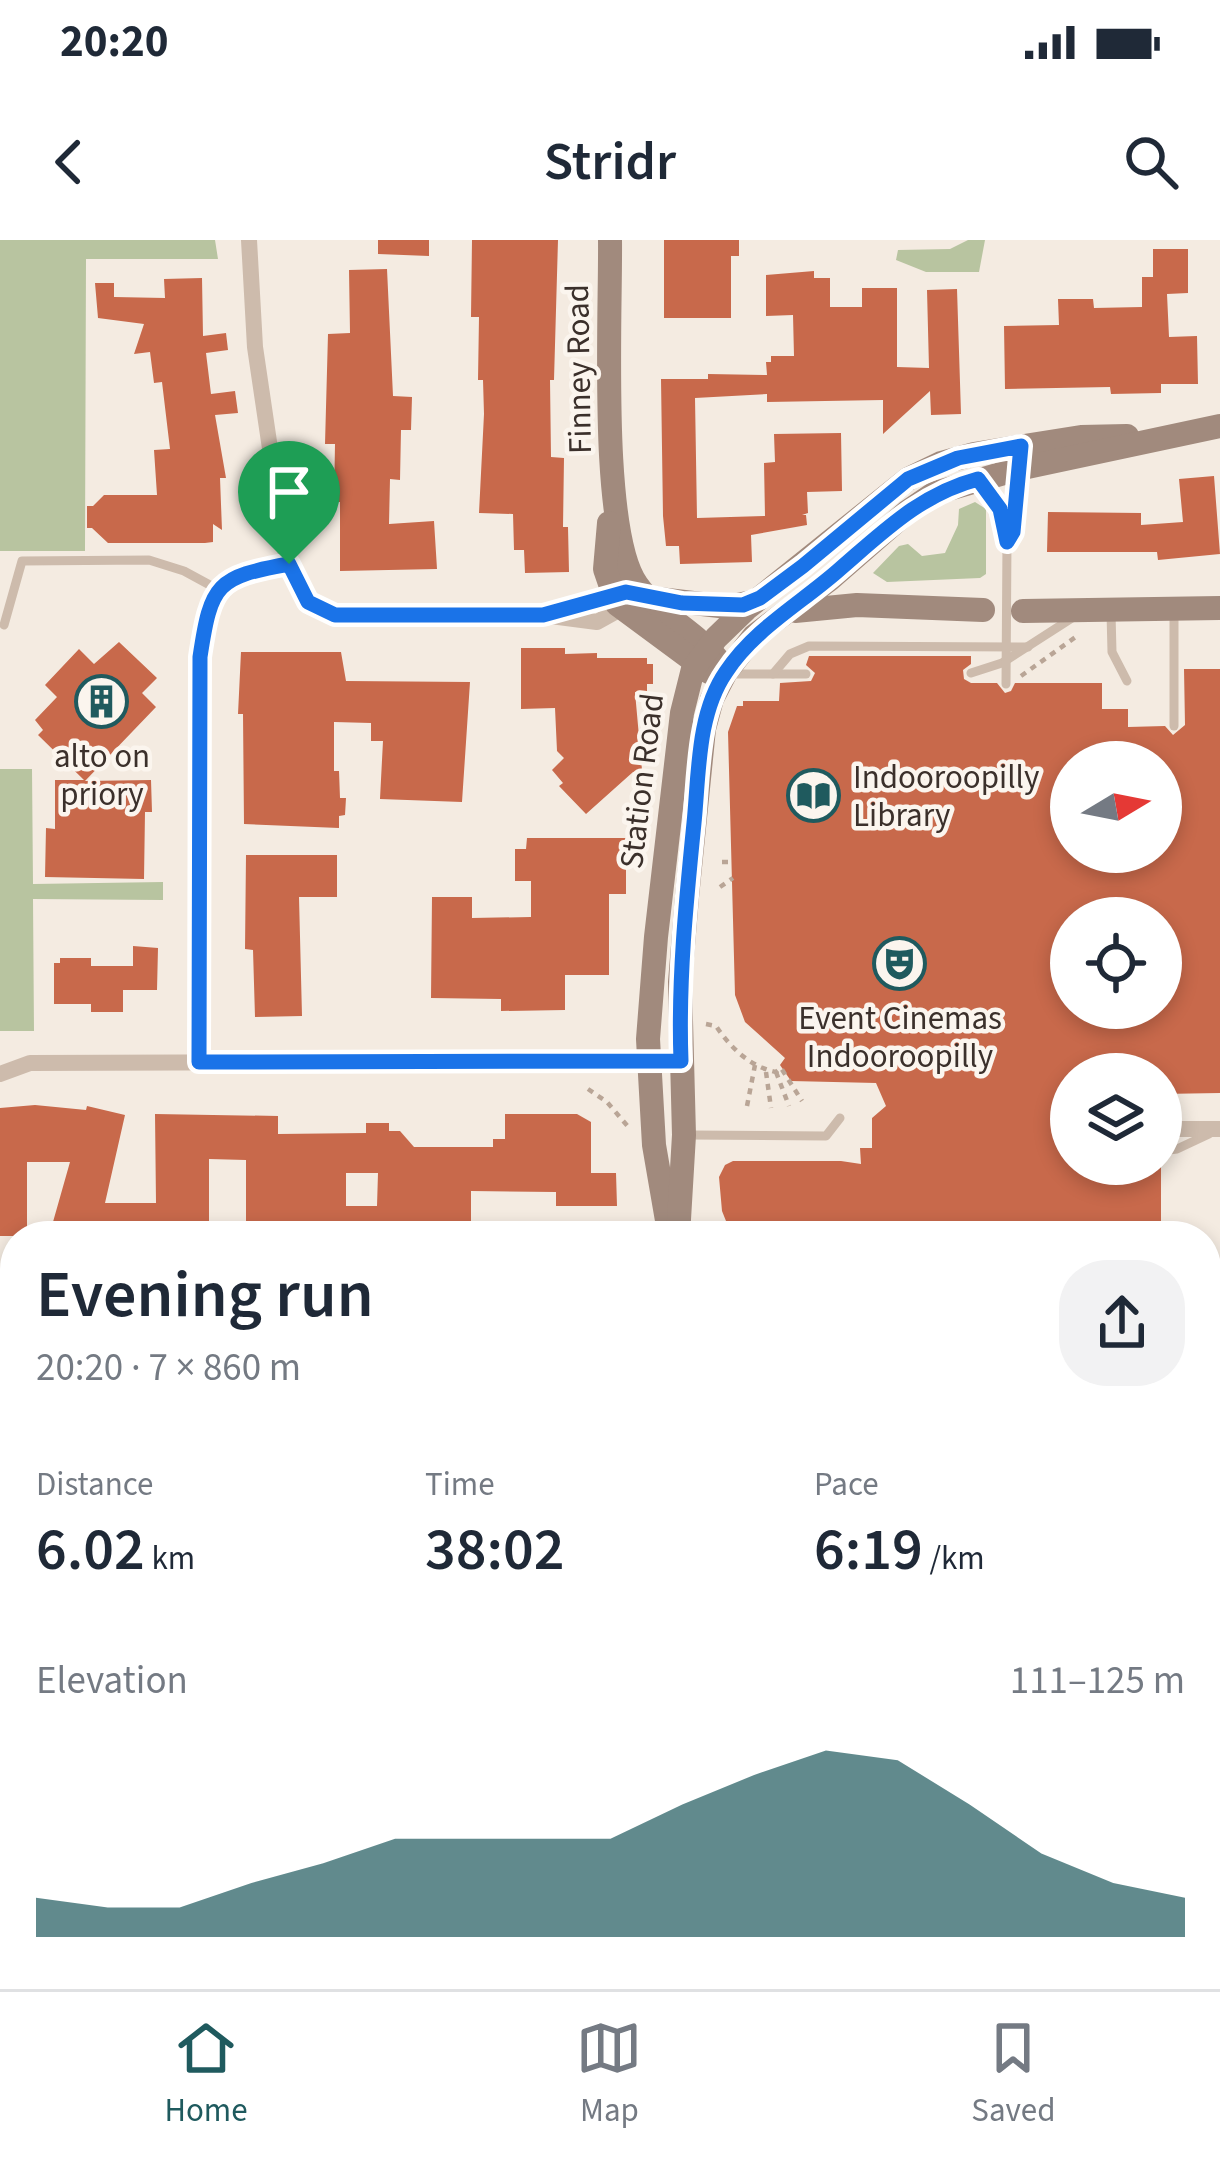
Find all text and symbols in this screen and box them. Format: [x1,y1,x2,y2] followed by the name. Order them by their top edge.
[60,10,169,74] text: 20:20
[544,124,676,201] text: Stridr
[36,129,102,195] icon: back
[1118,129,1184,195] icon: search
[554,284,604,454] street label: Finney Road
[238,441,340,564] pin
[256,459,322,525] icon: arrive
[74,674,130,730] building icon: alto on priory
[608,691,676,871] street label: Station Road
[54,733,150,818] place label: alto on priory
[1050,741,1182,873] north arrow
[1050,741,1182,1185] map controls
[853,754,1040,839] place label: Indooroopilly Library
[786,768,842,824] library icon: Indooroopilly Library
[1050,897,1182,1029] button: locate
[872,936,928,992] theatre icon: Event Cinemas Indooroopilly
[798,995,1002,1080] place label: Event Cinemas Indooroopilly
[1050,1053,1182,1185] button: layers
[36,1248,374,1342] text: Evening run
[1059,1260,1185,1386] button: share
[36,1340,301,1396] text: 20:20 · 7 × 860 m
[36,1461,153,1508] text: Distance
[425,1461,495,1508] text: Time
[814,1461,879,1508] text: Pace
[36,1508,145,1593] text: 6.02
[425,1508,565,1593] text: 38:02
[814,1508,923,1593] text: 6:19
[145,1535,195,1582] text: km
[923,1535,985,1582] text: /km
[36,1653,188,1709] text: Elevation
[1010,1653,1185,1709] text: 111–125 m
[164,2015,248,2134] tab: Home
[576,2015,642,2134] tab: Map
[971,2015,1056,2134] tab: Saved

